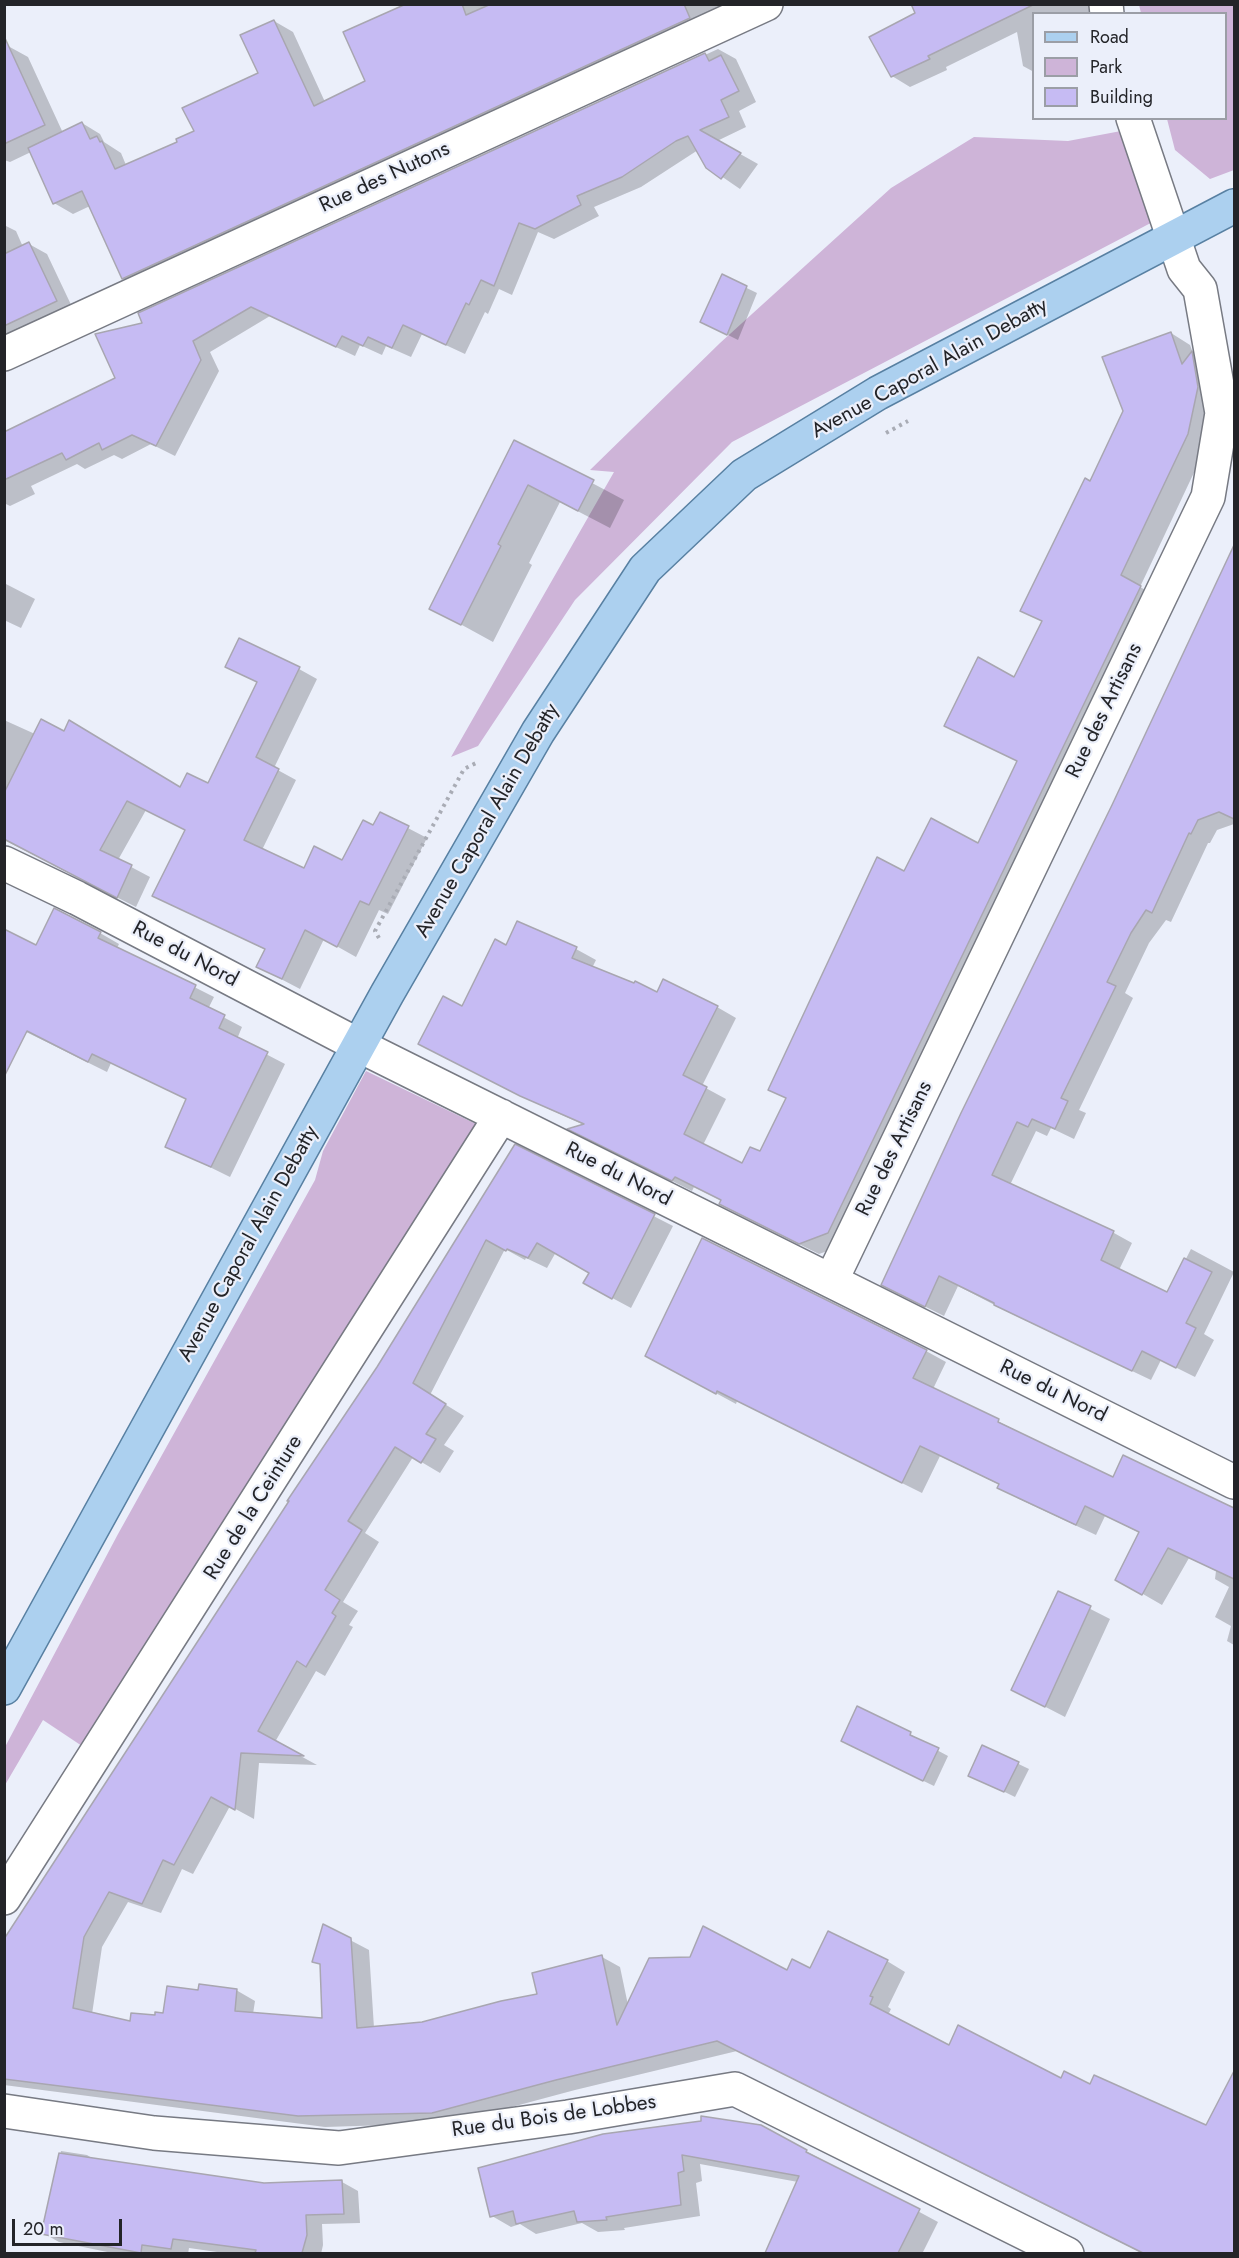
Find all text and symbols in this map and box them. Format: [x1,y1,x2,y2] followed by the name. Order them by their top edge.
[1032,12,1227,120] legend
[1090,24,1129,50] text: Road
[1090,54,1122,80] text: Park
[1090,84,1153,110] text: Building
[316,137,454,219] street label: Rue des Nutons
[808,293,1052,445] street label: Avenue Caporal Alain Debatty
[1061,639,1149,783] street label: Rue des Artisans
[411,699,565,943] street label: Avenue Caporal Alain Debatty
[128,917,242,993] street label: Rue du Nord
[851,1077,939,1221] street label: Rue des Artisans
[173,1122,325,1366] street label: Avenue Caporal Alain Debatty
[561,1137,675,1213] street label: Rue du Nord
[995,1355,1111,1429] street label: Rue du Nord
[199,1431,309,1585] street label: Rue de la Ceinture
[450,2090,658,2144] street label: Rue du Bois de Lobbes
[15,2207,124,2245] scale bar
[23,2216,63,2242] text: 20 m

